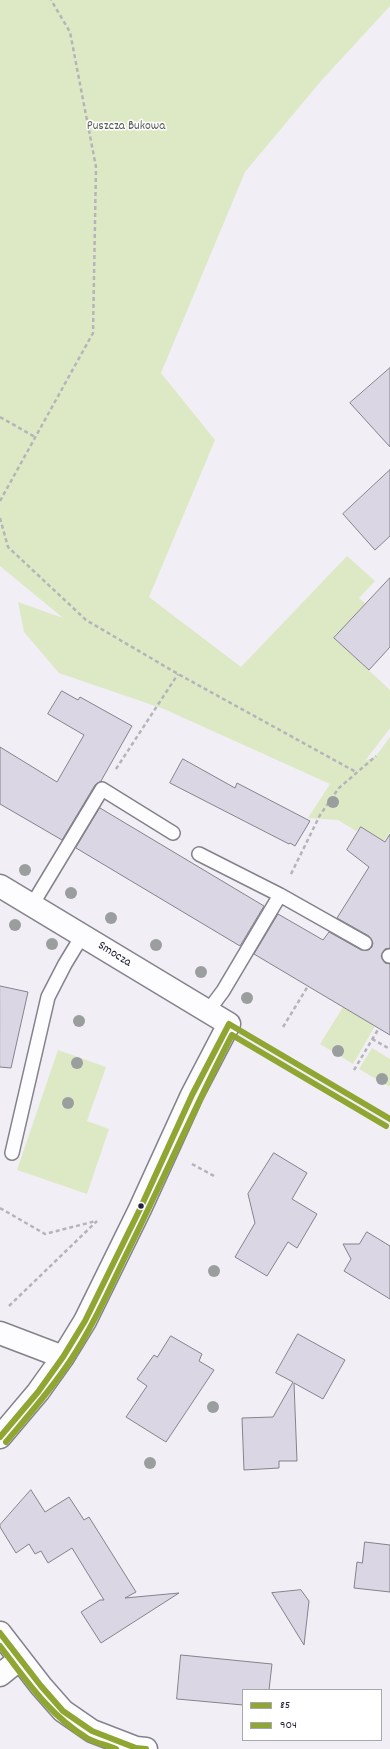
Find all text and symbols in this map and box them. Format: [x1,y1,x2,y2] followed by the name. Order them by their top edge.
[87,119,165,135] park label: Puszcza Bukowa
[94,939,134,971] street label: Smocza
[136,1201,146,1211] unlabelled marker
[242,1689,382,1741] legend
[280,1697,290,1714] text: 85
[280,1717,297,1734] text: 904

